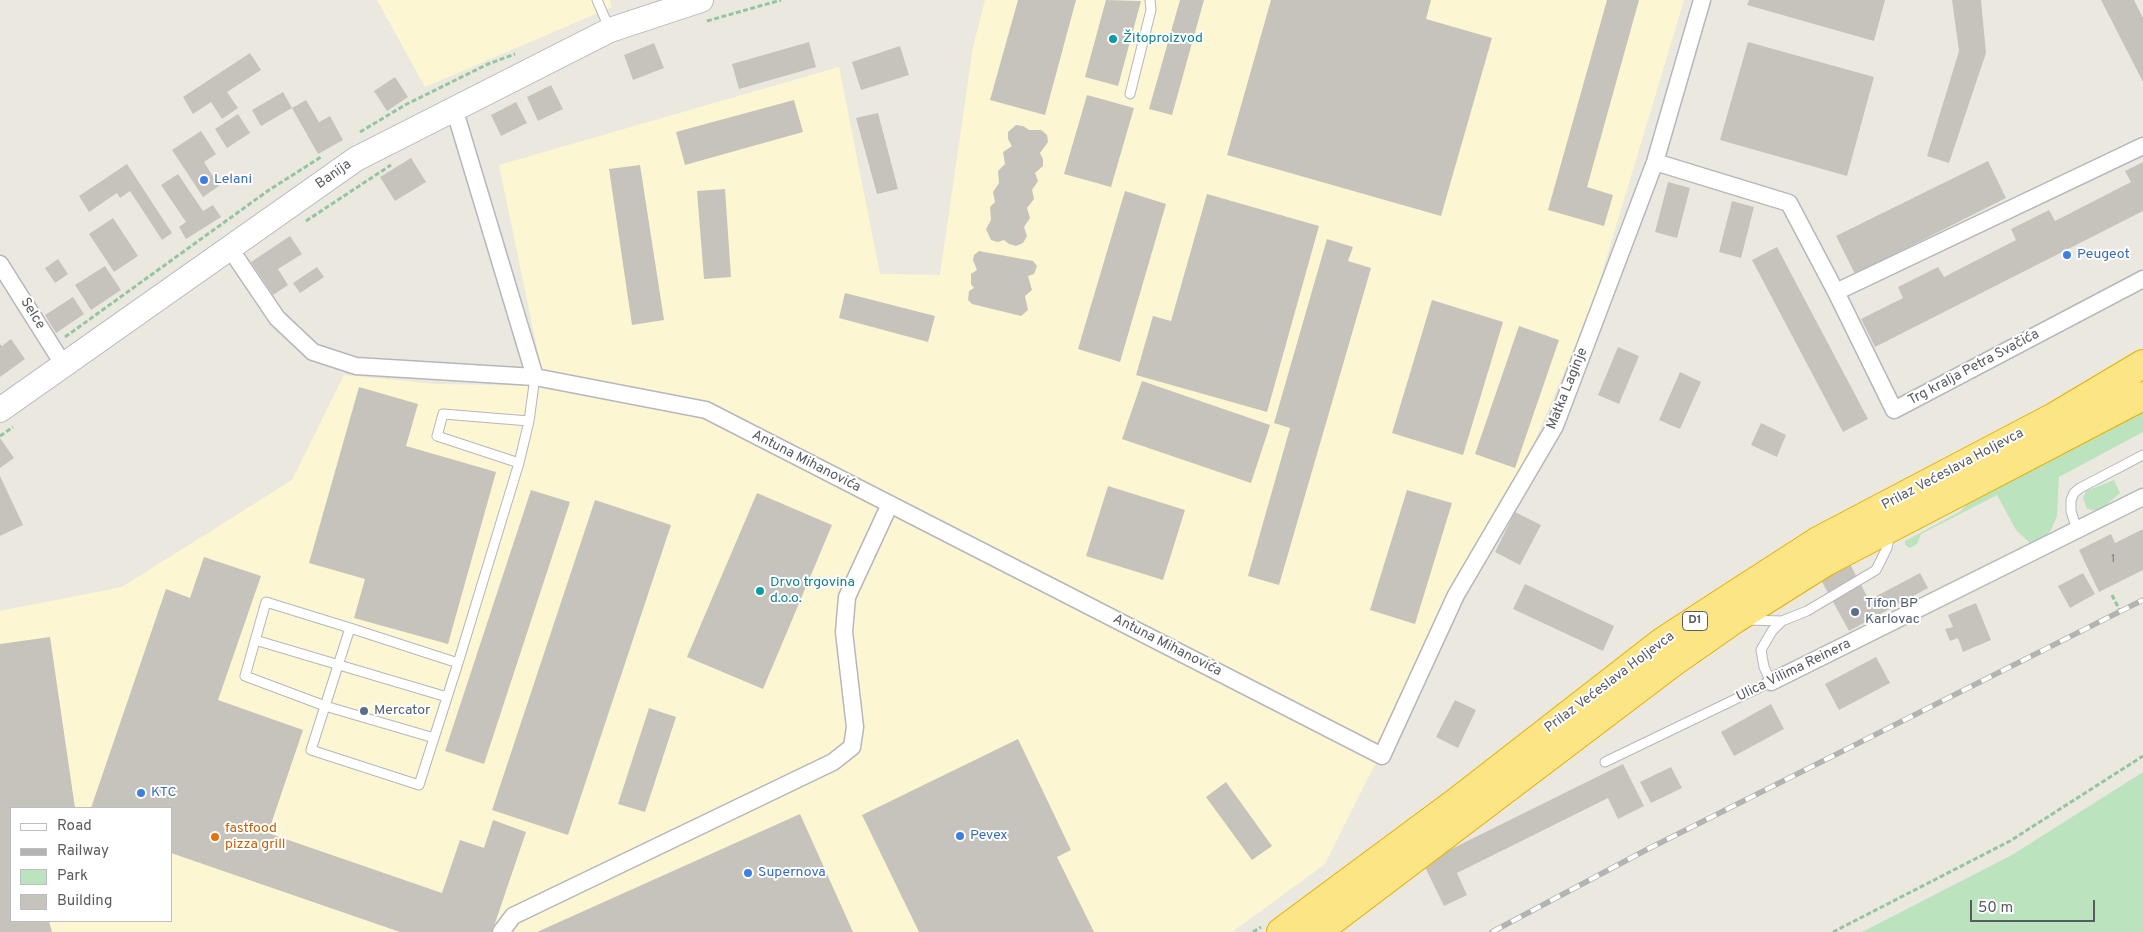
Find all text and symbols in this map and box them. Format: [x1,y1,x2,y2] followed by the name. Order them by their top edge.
[1123,31,1203,47] place label: Žitoproizvod
[1107,33,1119,45] marker: Žitoproizvod
[313,157,355,193] street label: Banija
[214,172,252,188] place label: Lelani
[198,174,210,186] marker: Lelani
[2077,247,2130,263] place label: Peugeot
[2061,249,2073,261] marker: Peugeot
[16,295,48,333] street label: Selce
[1906,326,2042,410] street label: Trg kralja Petra Svačića
[1544,346,1592,432] street label: Matka Laginje
[1879,425,2027,515] street label: Prilaz Većeslava Holjevca
[749,427,863,497] street label: Antuna Mihanovića
[2111,553,2115,567] house number: 1
[770,575,855,608] place label: Drvo trgovina d.o.o.
[754,585,766,597] marker: Drvo trgovina d.o.o.
[1865,596,1920,628] place label: Tifon BP Karlovac
[1849,606,1861,618] marker: Tifon BP Karlovac
[1110,611,1224,681] street label: Antuna Mihanovića
[1682,612,1708,630] road number: D1
[1542,629,1678,737] street label: Prilaz Većeslava Holjevca
[1734,636,1854,706] street label: Ulica Vilima Reinera
[374,703,430,719] place label: Mercator
[358,705,370,717] marker: Mercator
[151,785,176,801] place label: KTC
[135,787,147,799] marker: KTC
[10,807,172,922] legend
[57,817,92,836] text: Road
[225,821,286,854] place label: fastfood pizza grill
[970,828,1008,844] place label: Pevex
[954,830,966,842] marker: Pevex
[209,831,221,843] marker: fastfood pizza grill
[57,842,109,861] text: Railway
[758,865,826,881] place label: Supernova
[57,867,88,886] text: Park
[742,867,754,879] marker: Supernova
[1973,890,2098,922] scale bar
[57,892,112,911] text: Building
[1978,899,2013,918] text: 50 m

